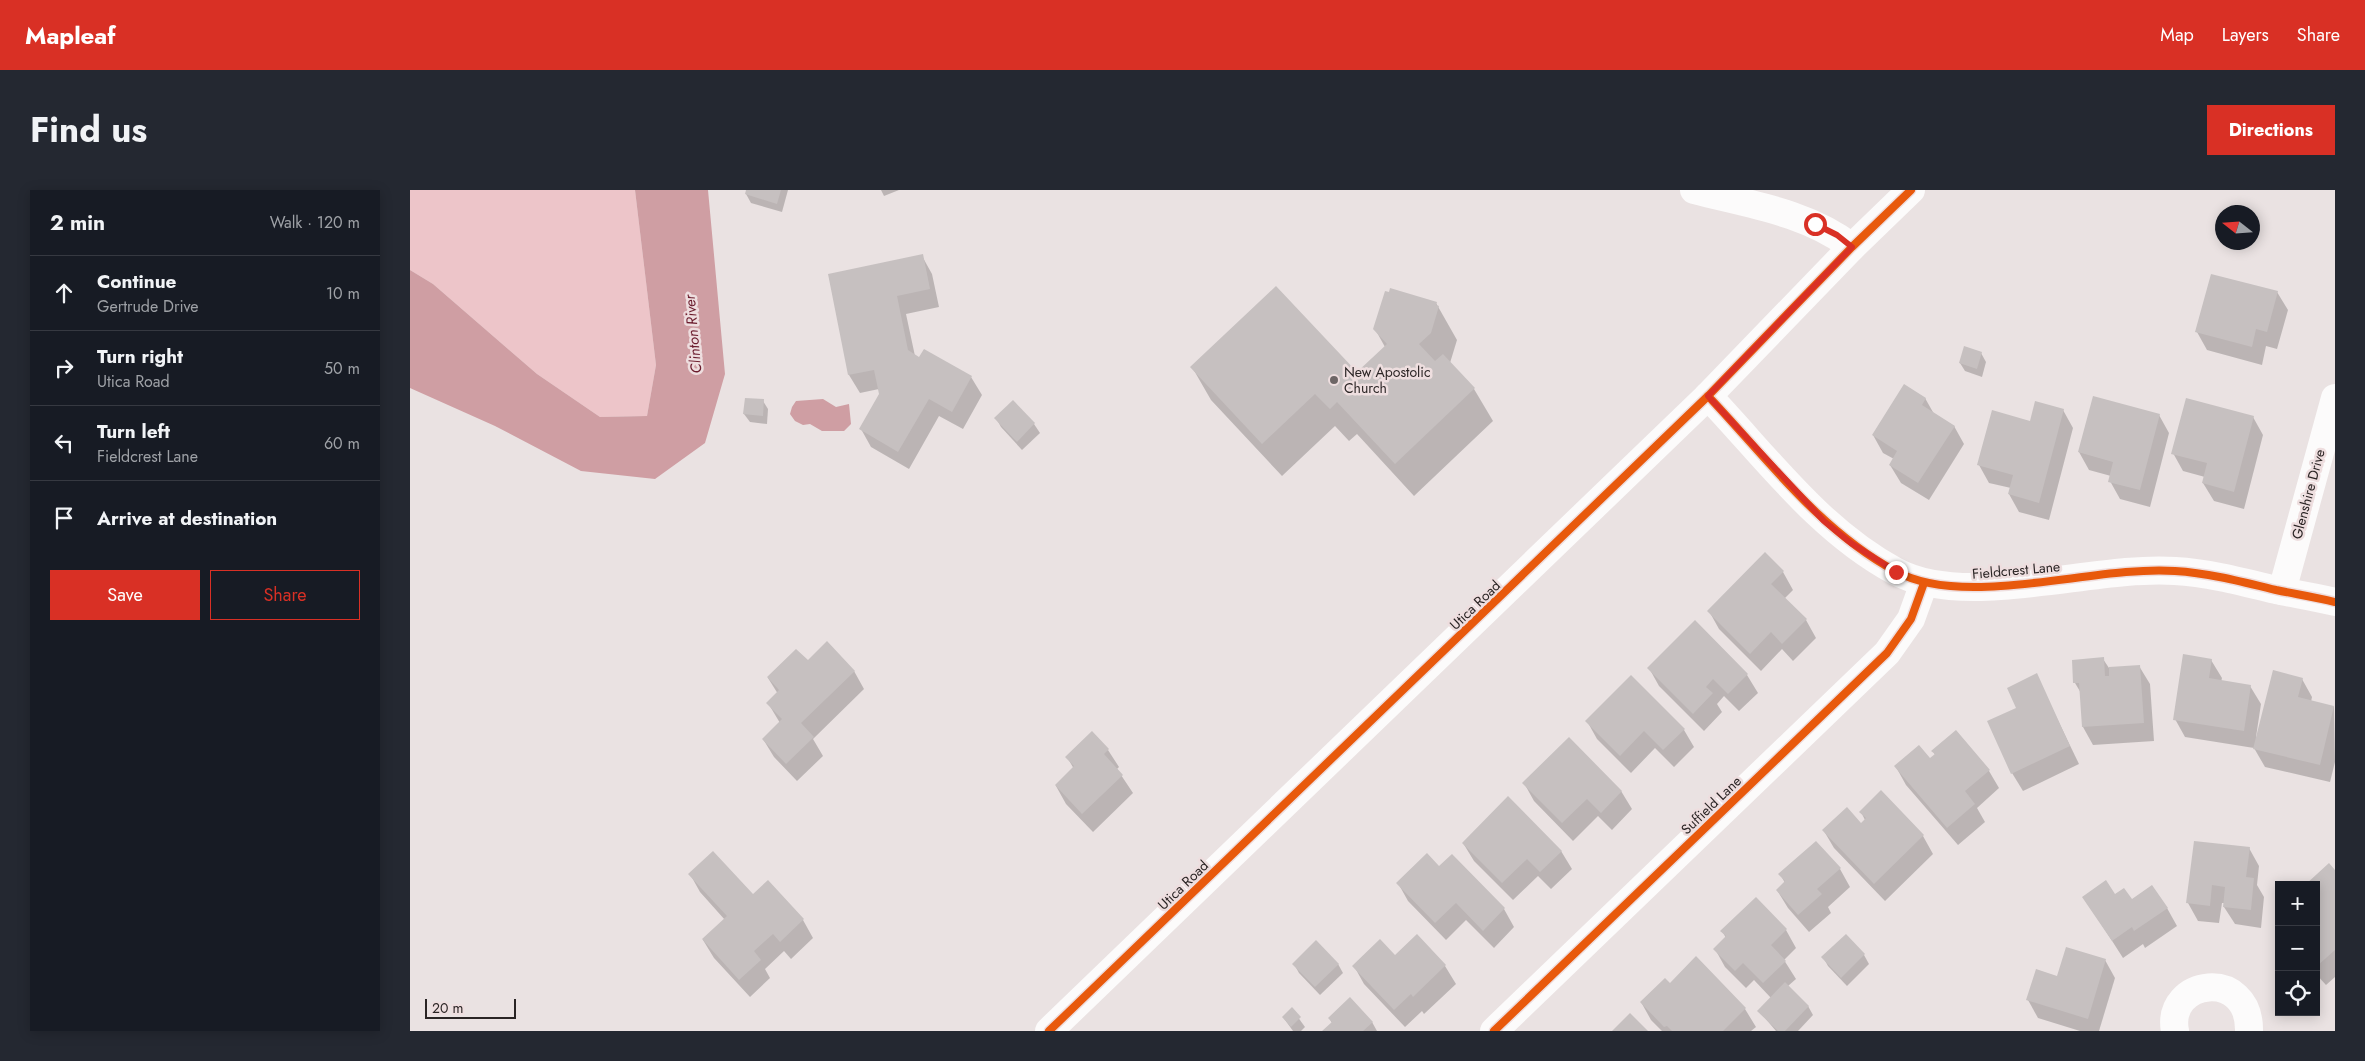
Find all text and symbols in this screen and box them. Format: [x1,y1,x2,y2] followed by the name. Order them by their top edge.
[25,18,116,53] text: Mapleaf
[2160,22,2194,48] text: Map
[2222,22,2269,48] text: Layers
[2297,22,2340,48] text: Share
[30,105,147,155] text: Find us
[2207,105,2335,155] button: Directions
[2215,205,2260,250] north arrow
[50,208,105,238] text: 2 min
[270,211,360,234] text: Walk · 120 m
[1804,213,1827,236] route start
[97,268,176,295] text: Continue
[50,279,78,307] icon: ahead
[326,282,360,305] text: 10 m
[679,293,707,374] water label: Clinton River
[97,295,199,318] text: Gertrude Drive
[97,343,183,370] text: Turn right
[50,354,78,382] icon: right
[324,357,360,380] text: 50 m
[1344,362,1431,398] place label: New Apostolic Church
[97,370,170,393] text: Utica Road
[1328,374,1340,386] marker: New Apostolic Church
[97,418,170,445] text: Turn left
[50,429,78,457] icon: left
[324,432,360,455] text: 60 m
[97,445,198,468] text: Fieldcrest Lane
[2286,447,2330,541] street label: Glenshire Drive
[50,504,78,532] icon: arrive
[97,505,277,532] text: Arrive at destination
[1971,556,2061,584] street label: Fieldcrest Lane
[1885,561,1908,584] route end
[50,570,200,620] button: Save
[210,570,360,620] button: Share
[1445,576,1505,634] street label: Utica Road
[1676,771,1746,839] street label: Suffield Lane
[1153,856,1213,914] street label: Utica Road
[2275,881,2320,1016] map controls
[2275,881,2320,926] button: +
[2275,926,2320,971] button: −
[2275,971,2320,1016] button: locate
[425,996,516,1019] scale bar
[432,998,464,1018] text: 20 m

